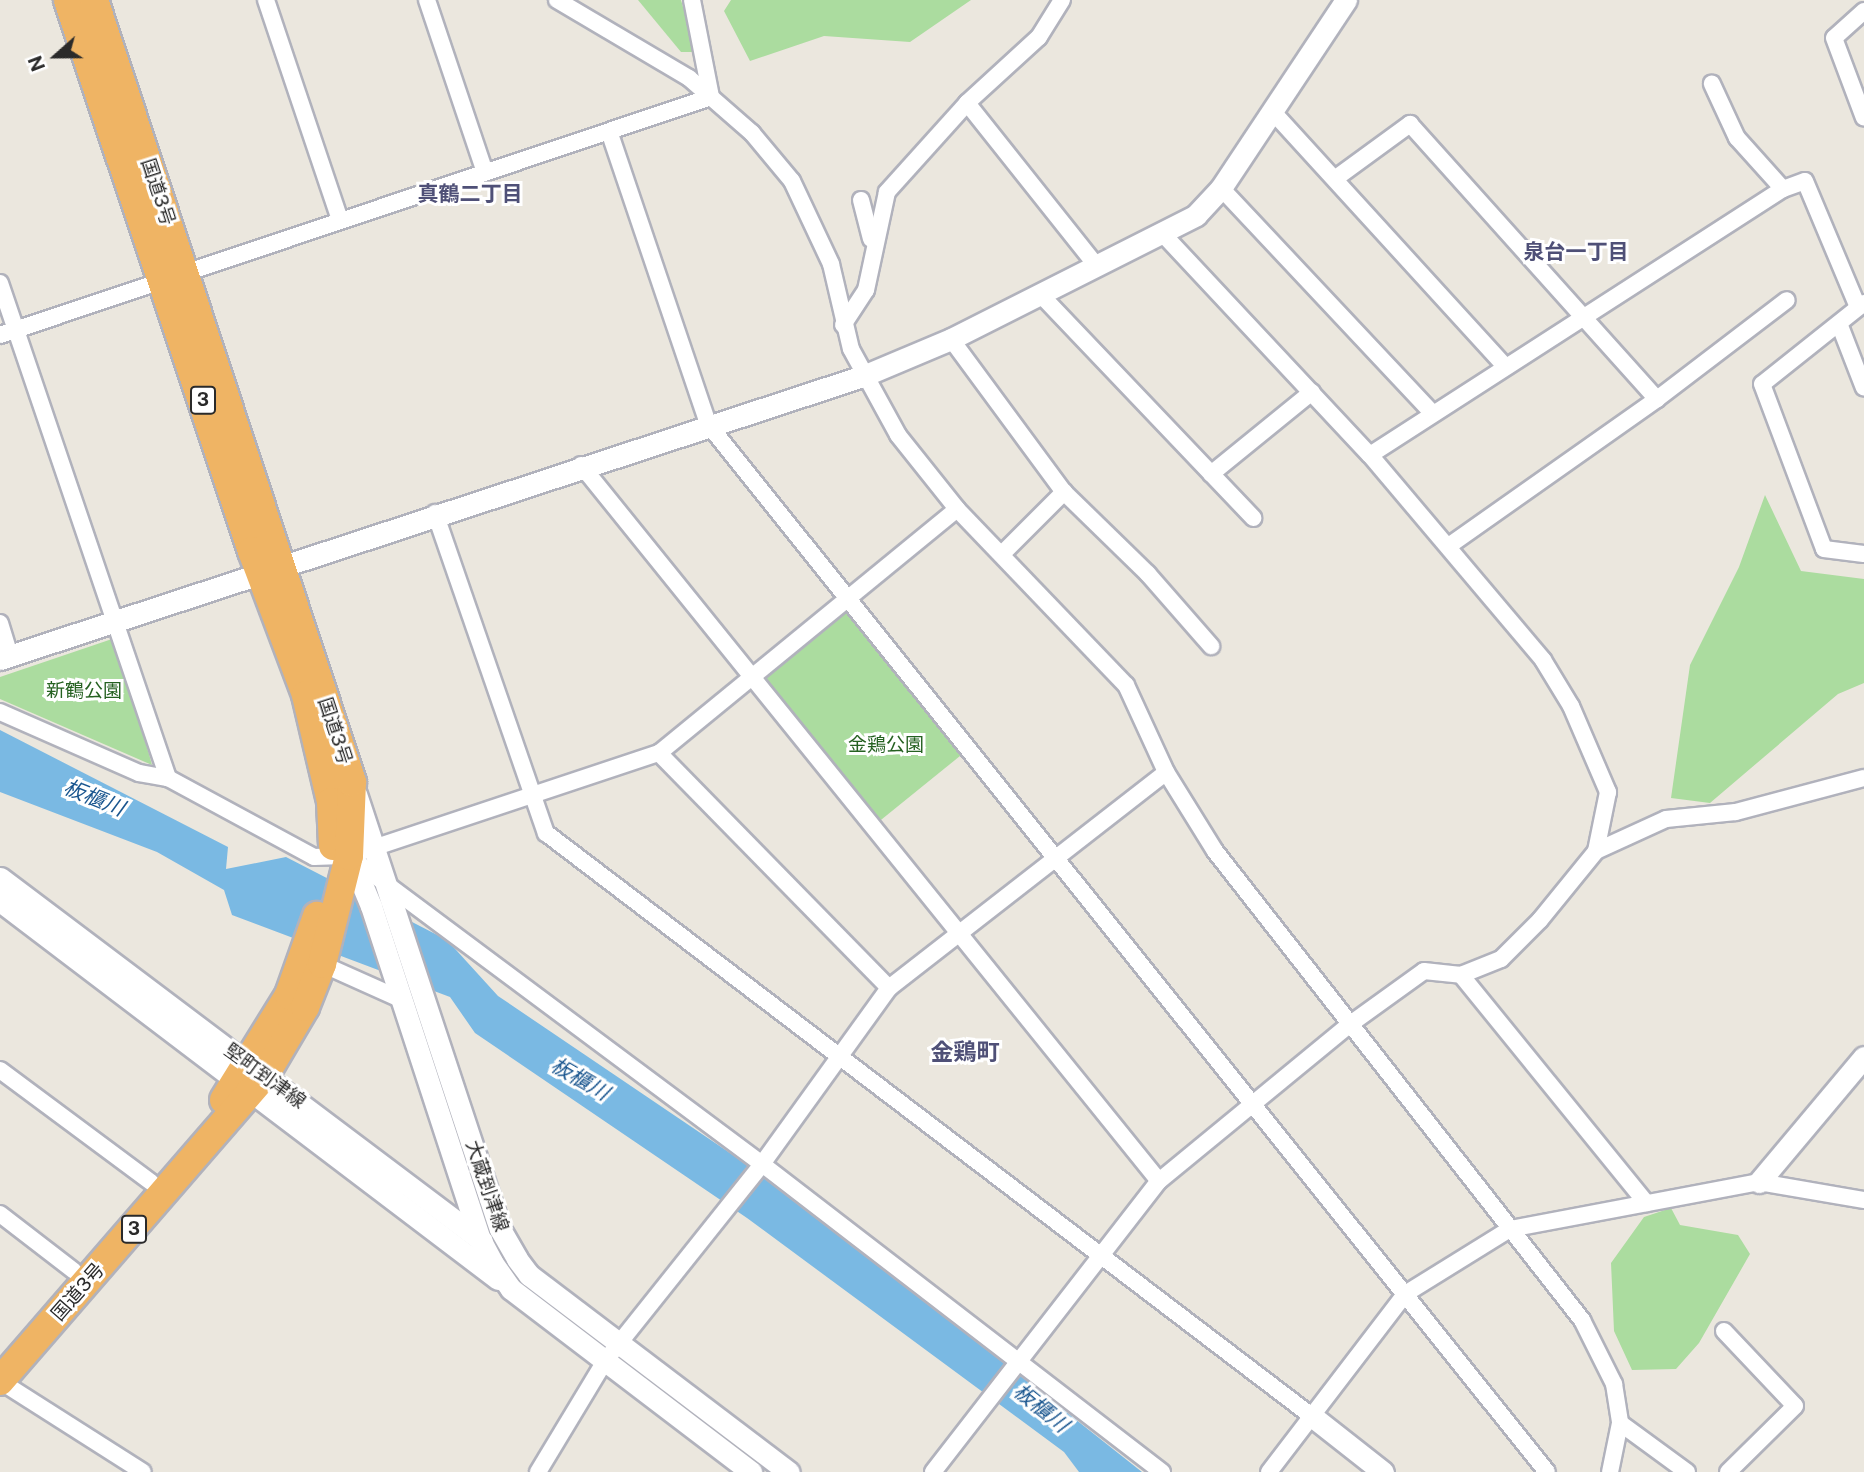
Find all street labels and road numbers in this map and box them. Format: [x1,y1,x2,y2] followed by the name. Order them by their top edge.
[137,156,179,228] street label: 国道3号
[189,386,217,414] road number: 3
[314,695,356,767] street label: 国道3号
[220,1039,310,1113] street label: 堅町到津線
[461,1137,513,1235] street label: 大蔵到津線
[120,1214,148,1244] road number: 3
[47,1258,109,1326] street label: 国道3号

